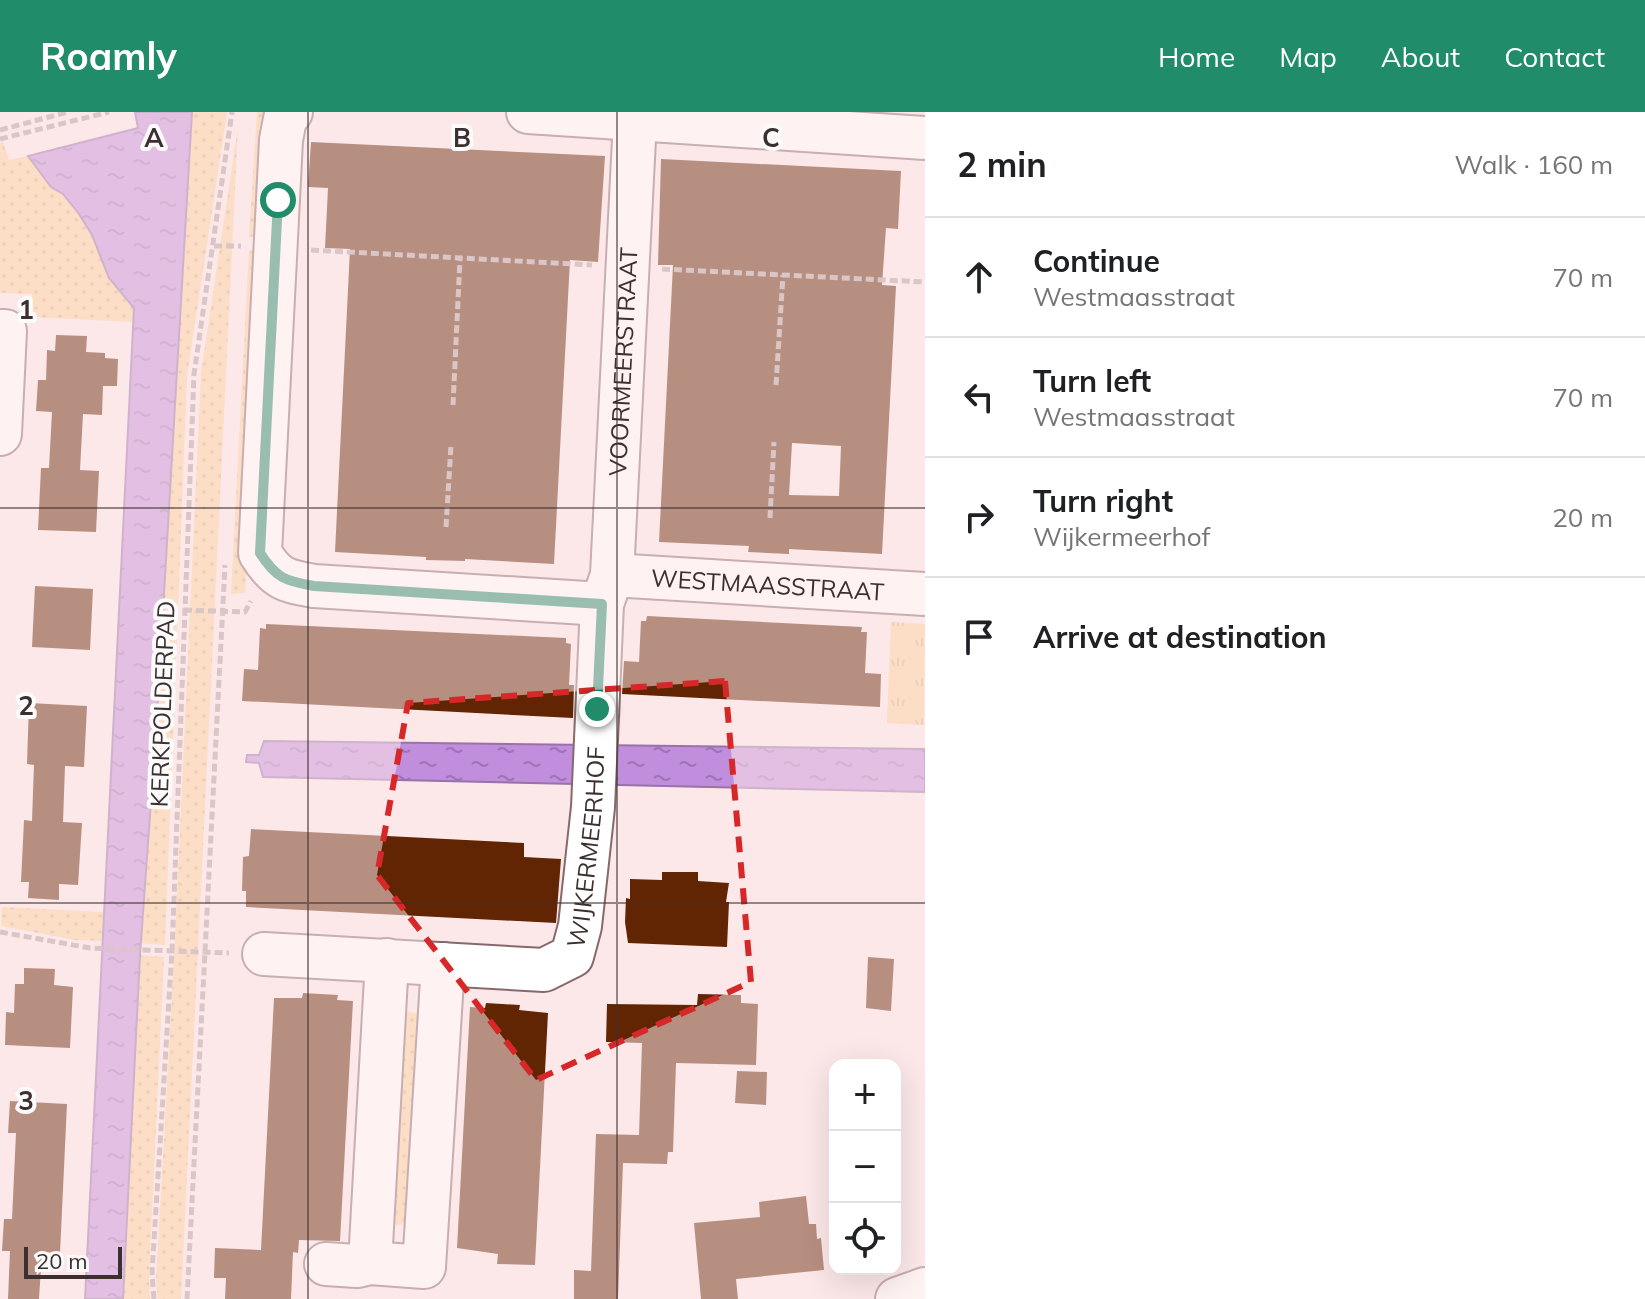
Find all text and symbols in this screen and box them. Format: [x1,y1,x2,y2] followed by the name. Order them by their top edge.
[40,32,177,80] text: Roamly
[1158,39,1235,74] text: Home
[1279,39,1337,74] text: Map
[1381,39,1460,74] text: About
[1504,39,1605,74] text: Contact
[144,121,164,154] text: A
[453,121,471,154] text: B
[762,121,780,154] text: C
[957,143,1047,186] text: 2 min
[1454,148,1613,181] text: Walk · 160 m
[260,182,296,218] route start
[1033,242,1160,280] text: Continue
[602,246,644,477] street label: VOORMEERSTRAAT
[957,255,1001,299] icon: ahead
[1552,261,1613,294] text: 70 m
[1033,280,1235,313] text: Westmaasstraat
[18,293,34,326] text: 1
[1033,362,1151,400] text: Turn left
[957,375,1001,419] icon: left
[1552,381,1613,414] text: 70 m
[1033,400,1235,433] text: Westmaasstraat
[1033,482,1173,520] text: Turn right
[957,495,1001,539] icon: right
[1552,501,1613,534] text: 20 m
[1033,520,1210,553] text: Wijkermeerhof
[650,562,886,607] street label: WESTMAASSTRAAT
[143,600,181,808] street label: KERKPOLDERPAD
[957,615,1001,659] icon: arrive
[1033,618,1327,656] text: Arrive at destination
[18,689,34,722] text: 2
[579,691,615,727] route end
[560,746,611,951] street label: WIJKERMEERHOF
[829,1059,901,1275] map controls
[829,1059,901,1131] button: +
[18,1084,34,1117] text: 3
[829,1131,901,1203] button: −
[829,1203,901,1275] button: locate
[24,1243,122,1279] scale bar
[36,1247,87,1275] text: 20 m

